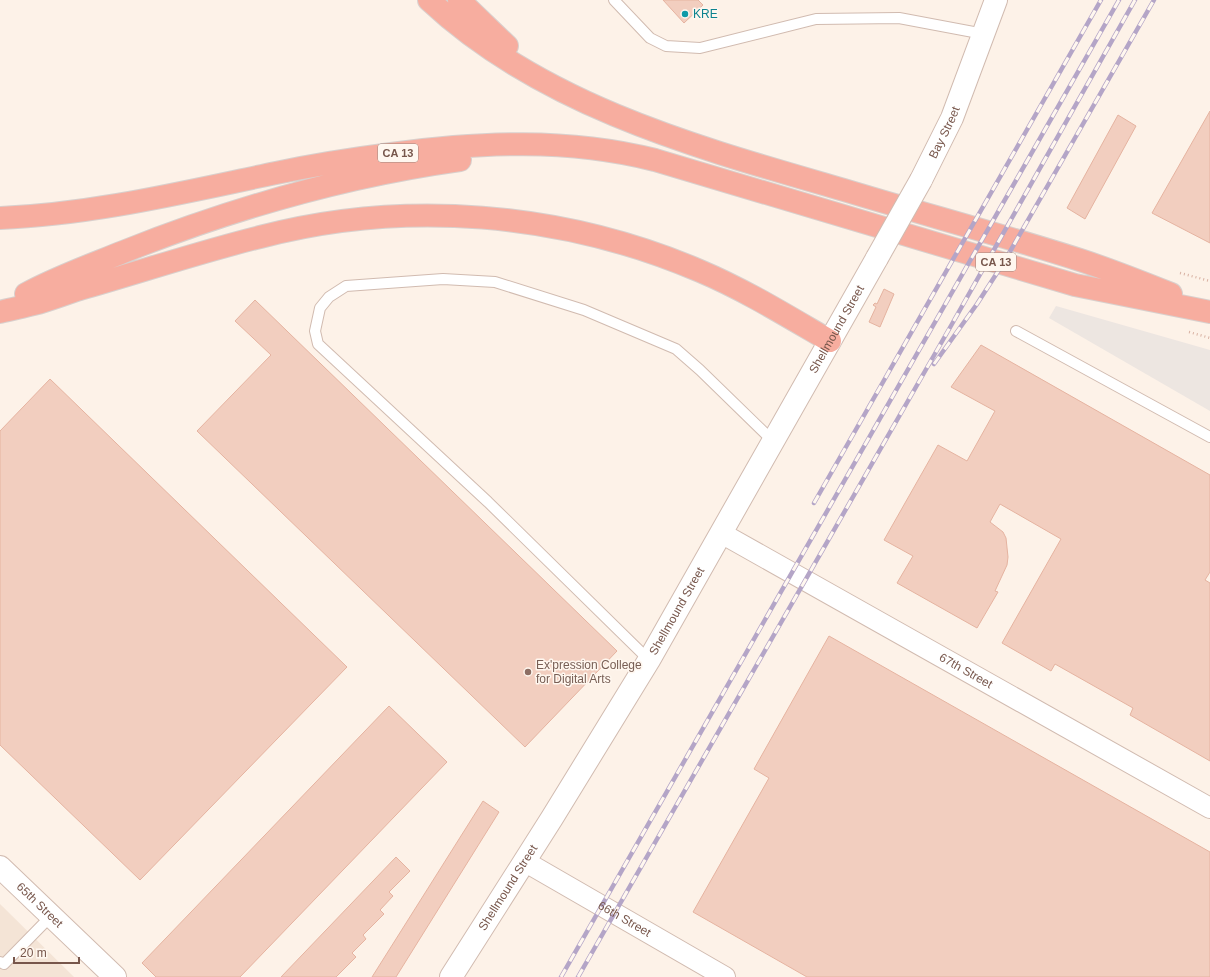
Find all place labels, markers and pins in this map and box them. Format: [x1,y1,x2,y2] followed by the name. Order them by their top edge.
[693,7,718,21] place label: KRE
[680,9,690,19] marker: KRE
[536,658,642,686] place label: Ex'pression College for Digital Arts
[523,667,533,677] marker: Ex'pression College for Digital Arts

